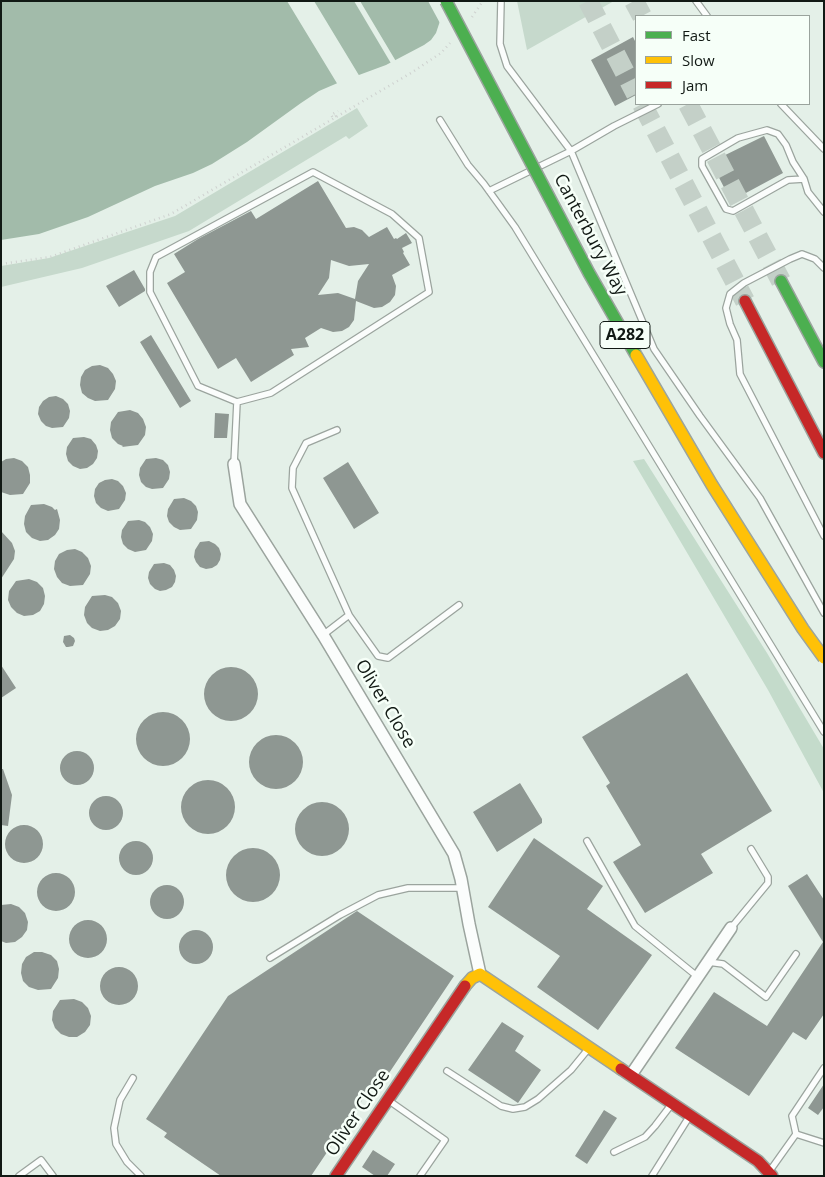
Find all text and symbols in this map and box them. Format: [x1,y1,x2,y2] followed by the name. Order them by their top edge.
[635,15,810,105] legend
[682,25,711,45] text: Fast
[682,50,715,70] text: Slow
[682,75,708,95] text: Jam
[549,170,631,300] street label: Canterbury Way
[600,322,650,348] road number: A282
[350,656,420,752] street label: Oliver Close
[321,1066,395,1160] street label: Oliver Close

